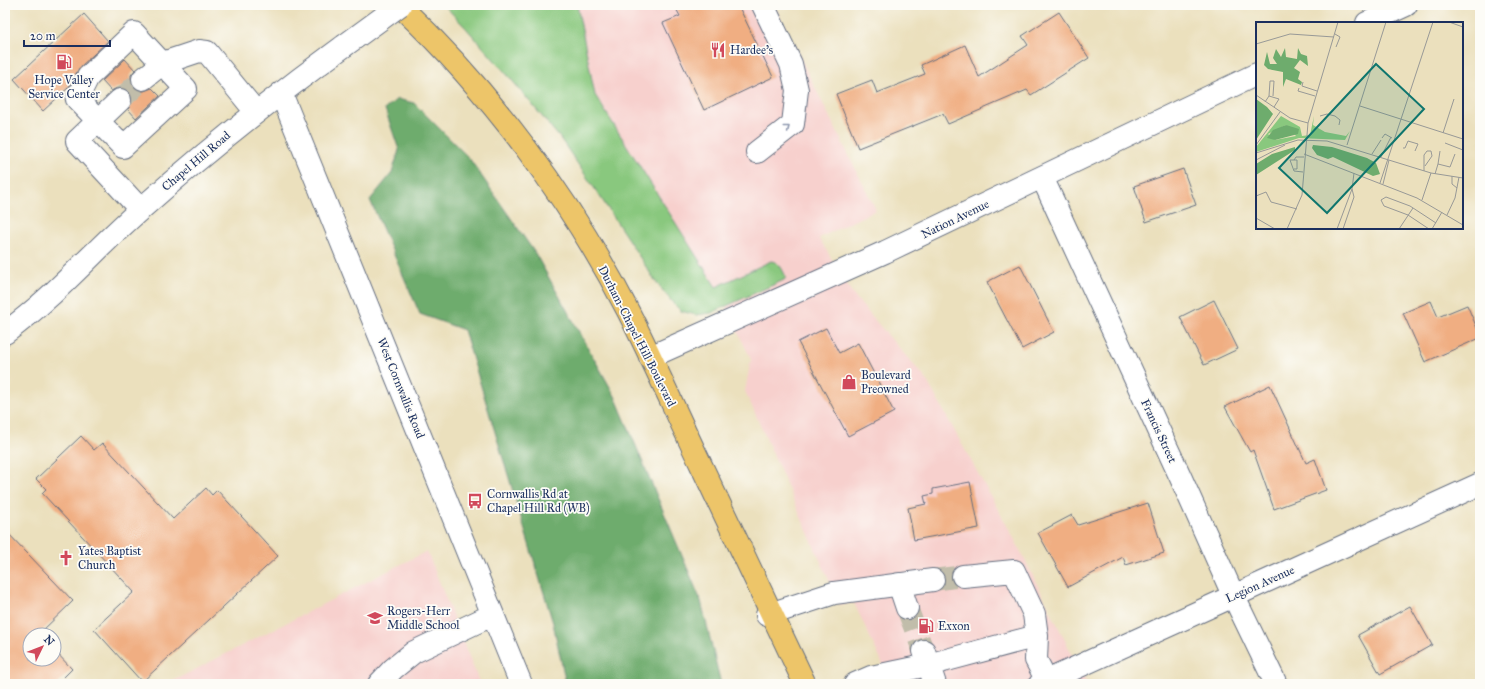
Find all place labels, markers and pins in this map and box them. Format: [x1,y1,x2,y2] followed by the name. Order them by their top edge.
[709,41,727,59] restaurant icon: Hardee's
[730,43,773,57] place label: Hardee's
[55,53,73,71] fuel station icon: Hope Valley Service Center
[28,73,100,101] place label: Hope Valley Service Center
[861,368,911,396] place label: Boulevard Preowned
[840,373,858,391] shop icon: Boulevard Preowned
[487,487,590,515] place label: Cornwallis Rd at Chapel Hill Rd (WB)
[466,492,484,510] bus stop icon: Cornwallis Rd at Chapel Hill Rd (WB)
[78,544,142,572] place label: Yates Baptist Church
[57,549,75,567] church icon: Yates Baptist Church
[387,604,460,632] place label: Rogers-Herr Middle School
[366,609,384,627] school or university icon: Rogers-Herr Middle School
[917,617,935,635] fuel station icon: Exxon
[938,619,970,633] place label: Exxon

